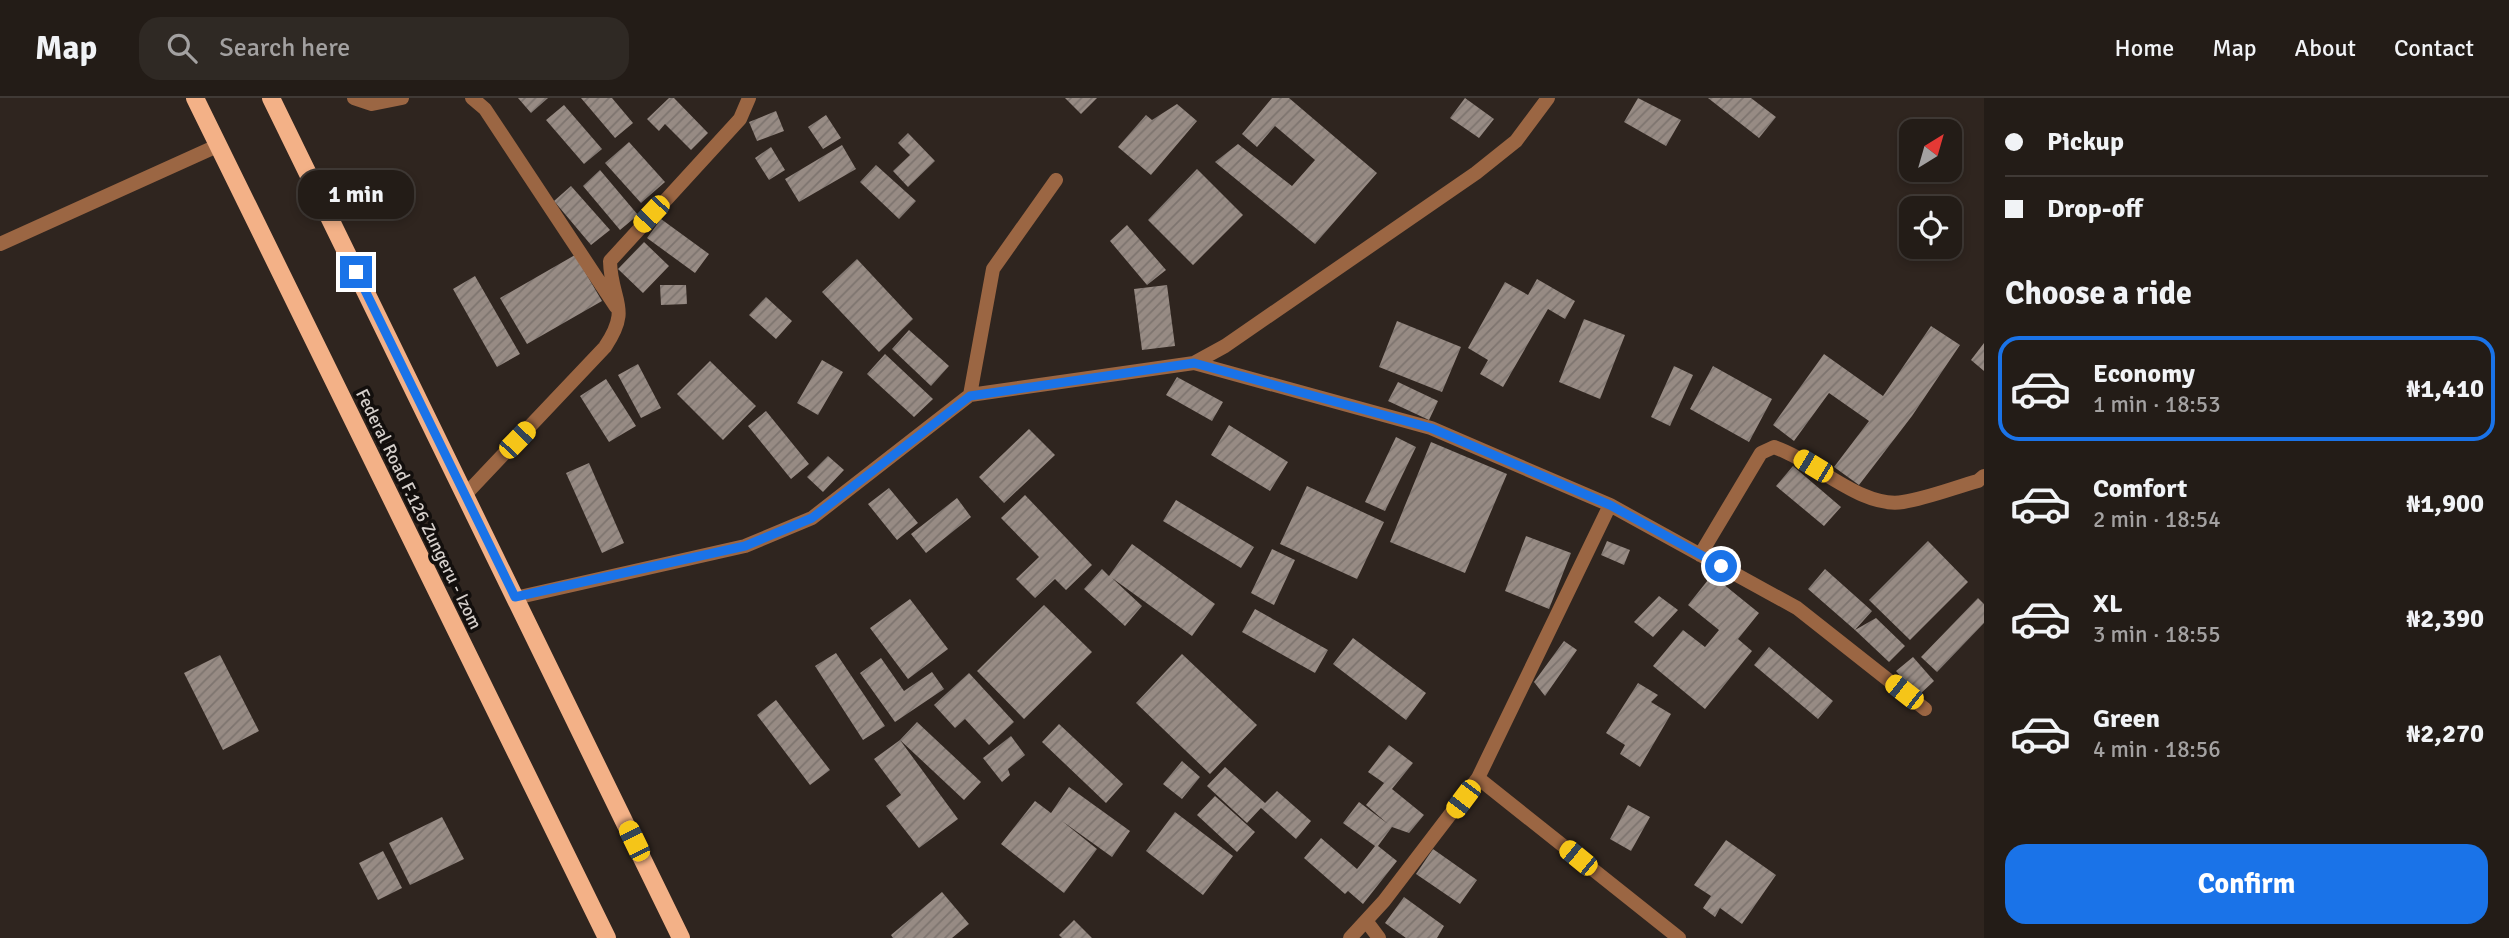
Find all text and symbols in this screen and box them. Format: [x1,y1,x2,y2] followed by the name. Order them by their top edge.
[139,17,629,80] search box
[35,28,97,69] text: Map
[163,29,201,67] icon: search
[219,32,350,64] text: Search here
[2114,33,2174,63] text: Home
[2212,33,2257,63] text: Map
[2295,33,2356,63] text: About
[2394,33,2474,63] text: Contact
[1899,119,1962,182] north arrow
[1899,119,1962,259] map controls
[2047,126,2124,158] text: Pickup
[298,170,414,220] callout: 1 min
[328,180,384,209] text: 1 min
[629,191,674,237] car
[2047,193,2143,225] text: Drop-off
[1899,196,1962,259] button: locate
[340,256,372,288] route end
[2005,274,2192,313] text: Choose a ride
[2009,357,2072,420] icon: car
[2093,358,2195,390] text: Economy
[2406,373,2484,405] text: ₦1,410
[351,385,487,633] street label: Federal Road F.126 Zungeru - Izom
[2093,390,2221,419] text: 1 min · 18:53
[495,418,540,462] car
[1790,446,1837,486] car
[2009,472,2072,535] icon: car
[2093,473,2187,505] text: Comfort
[2406,488,2484,520] text: ₦1,900
[2093,505,2221,534] text: 2 min · 18:54
[1705,550,1737,582] route start
[2009,587,2072,650] icon: car
[2093,588,2123,620] text: XL
[2406,603,2484,635] text: ₦2,390
[2093,620,2221,649] text: 3 min · 18:55
[1881,671,1928,713] car
[2009,702,2072,765] icon: car
[2093,703,2160,735] text: Green
[2406,718,2484,750] text: ₦2,270
[2093,735,2221,764] text: 4 min · 18:56
[1442,776,1485,822] car
[616,818,653,864] car
[1556,837,1601,879] car
[2005,844,2488,924] button: Confirm

